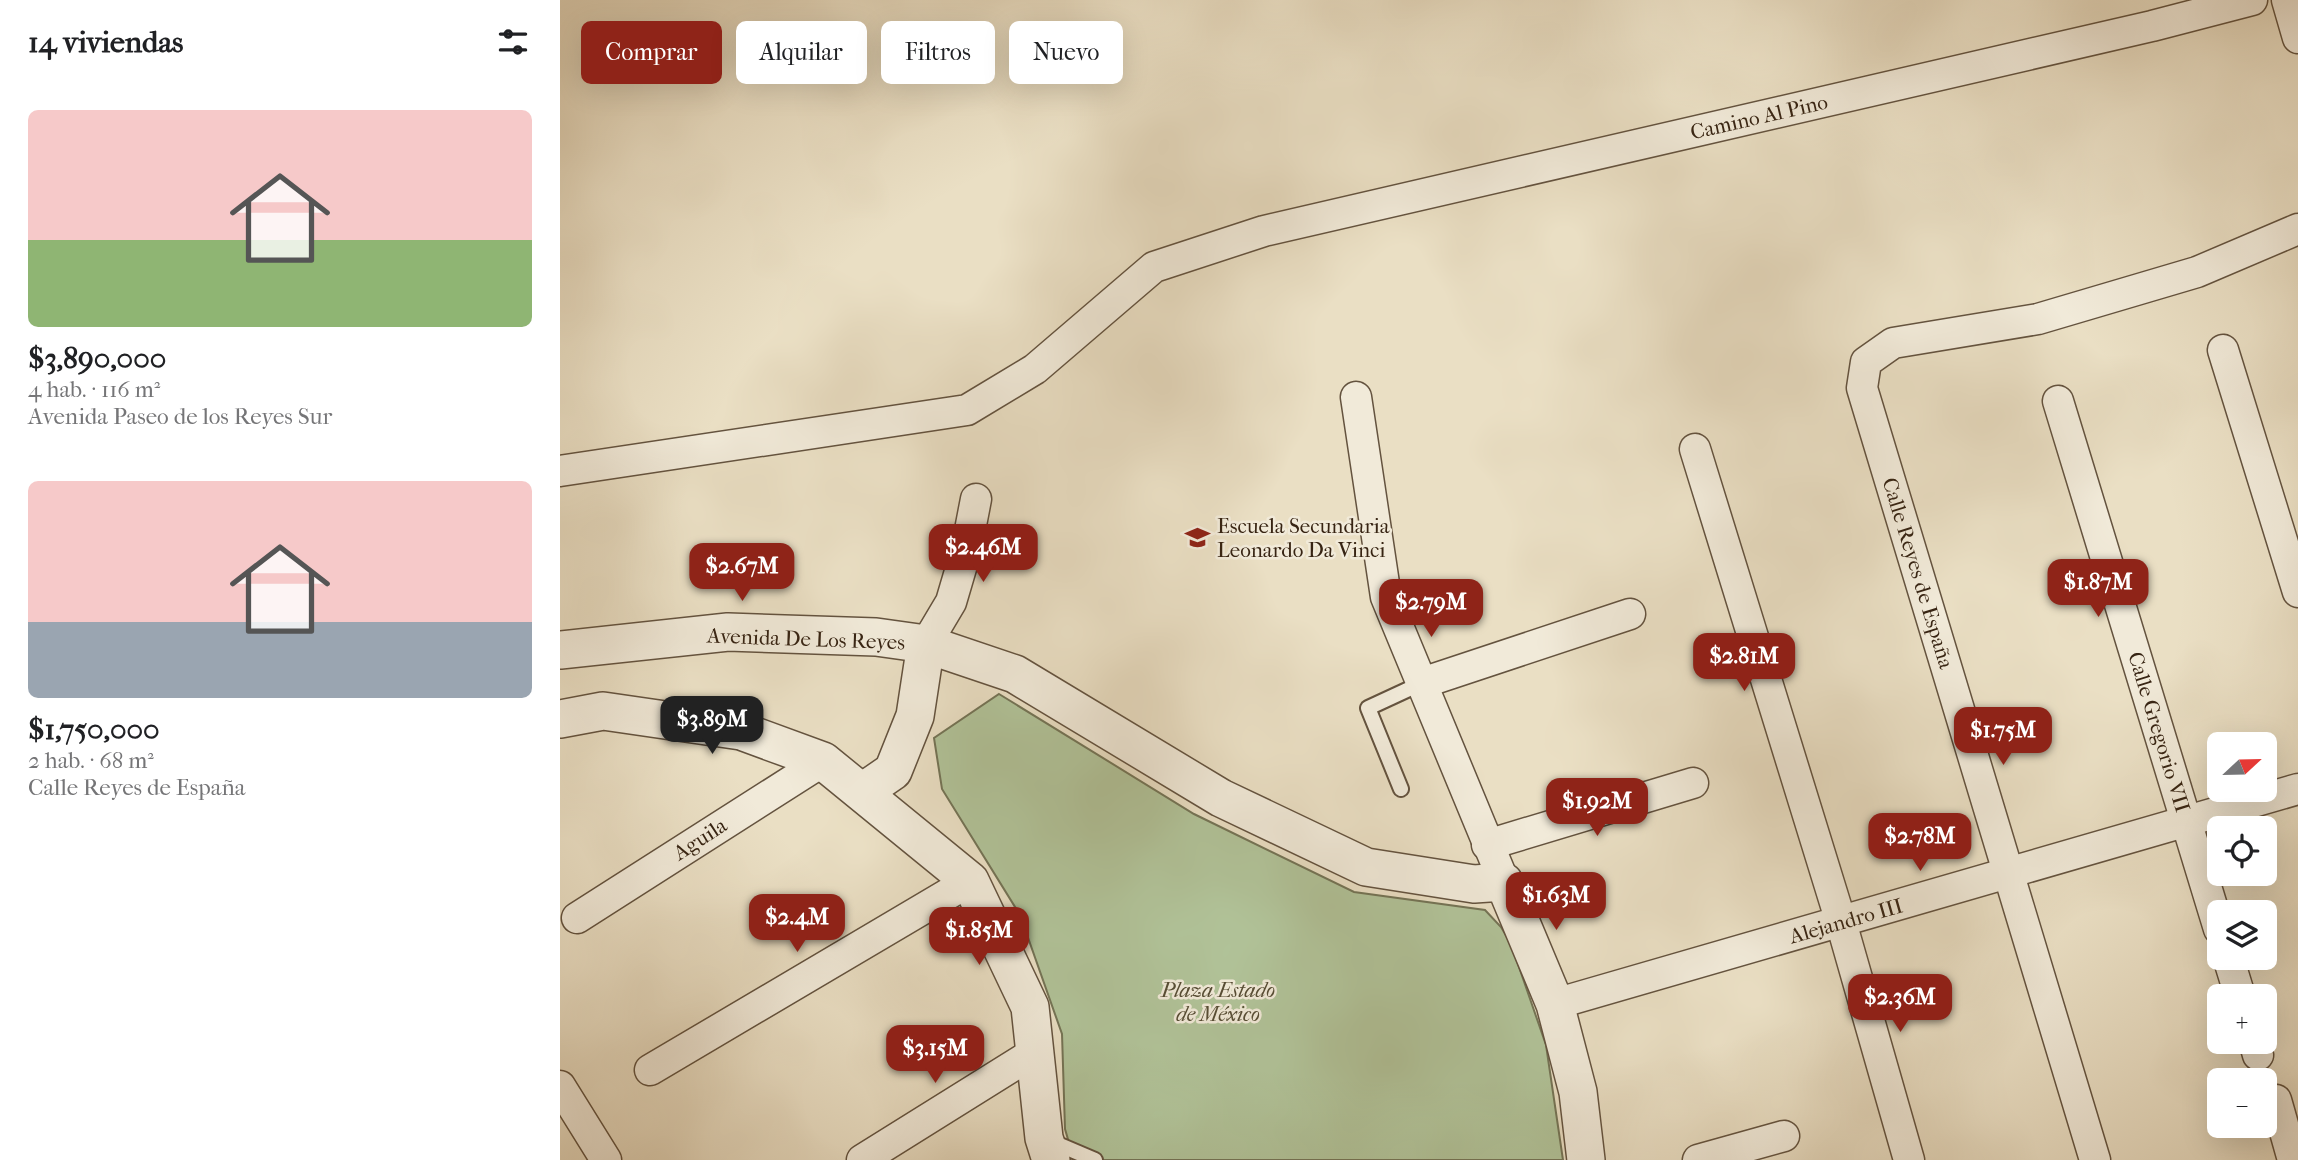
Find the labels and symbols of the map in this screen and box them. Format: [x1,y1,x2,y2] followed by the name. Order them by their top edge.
[1688,90,1830,144] street label: Camino Al Pino
[1878,475,1959,672] street label: Calle Reyes de España
[1217,514,1390,562] place label: Escuela Secundaria Leonardo Da Vinci
[926,524,1040,584] pin: $2.46M
[1183,524,1211,552] school or university icon: Escuela Secundaria Leonardo Da Vinci
[685,544,799,603] pin: $2.67M
[2041,560,2155,619] pin: $1.87M
[1374,580,1488,639] pin: $2.79M
[706,624,906,654] street label: Avenida De Los Reyes
[1687,634,1801,693] pin: $2.81M
[2123,649,2195,815] street label: Calle Gregorio VII
[655,696,769,756] pin: $3.89M
[1946,708,2060,767] pin: $1.75M
[2207,732,2277,802] north arrow
[1540,778,1654,838] pin: $1.92M
[668,813,731,866] street label: Aguila
[1863,814,1977,873] pin: $2.78M
[1499,872,1613,932] pin: $1.63M
[1786,893,1905,949] street label: Alejandro III
[748,894,846,954] pin: $2.4M
[922,908,1036,967] pin: $1.85M
[1843,974,1957,1034] pin: $2.36M
[1160,978,1275,1026] park label: Plaza Estado de México
[878,1026,992,1085] pin: $3.15M

